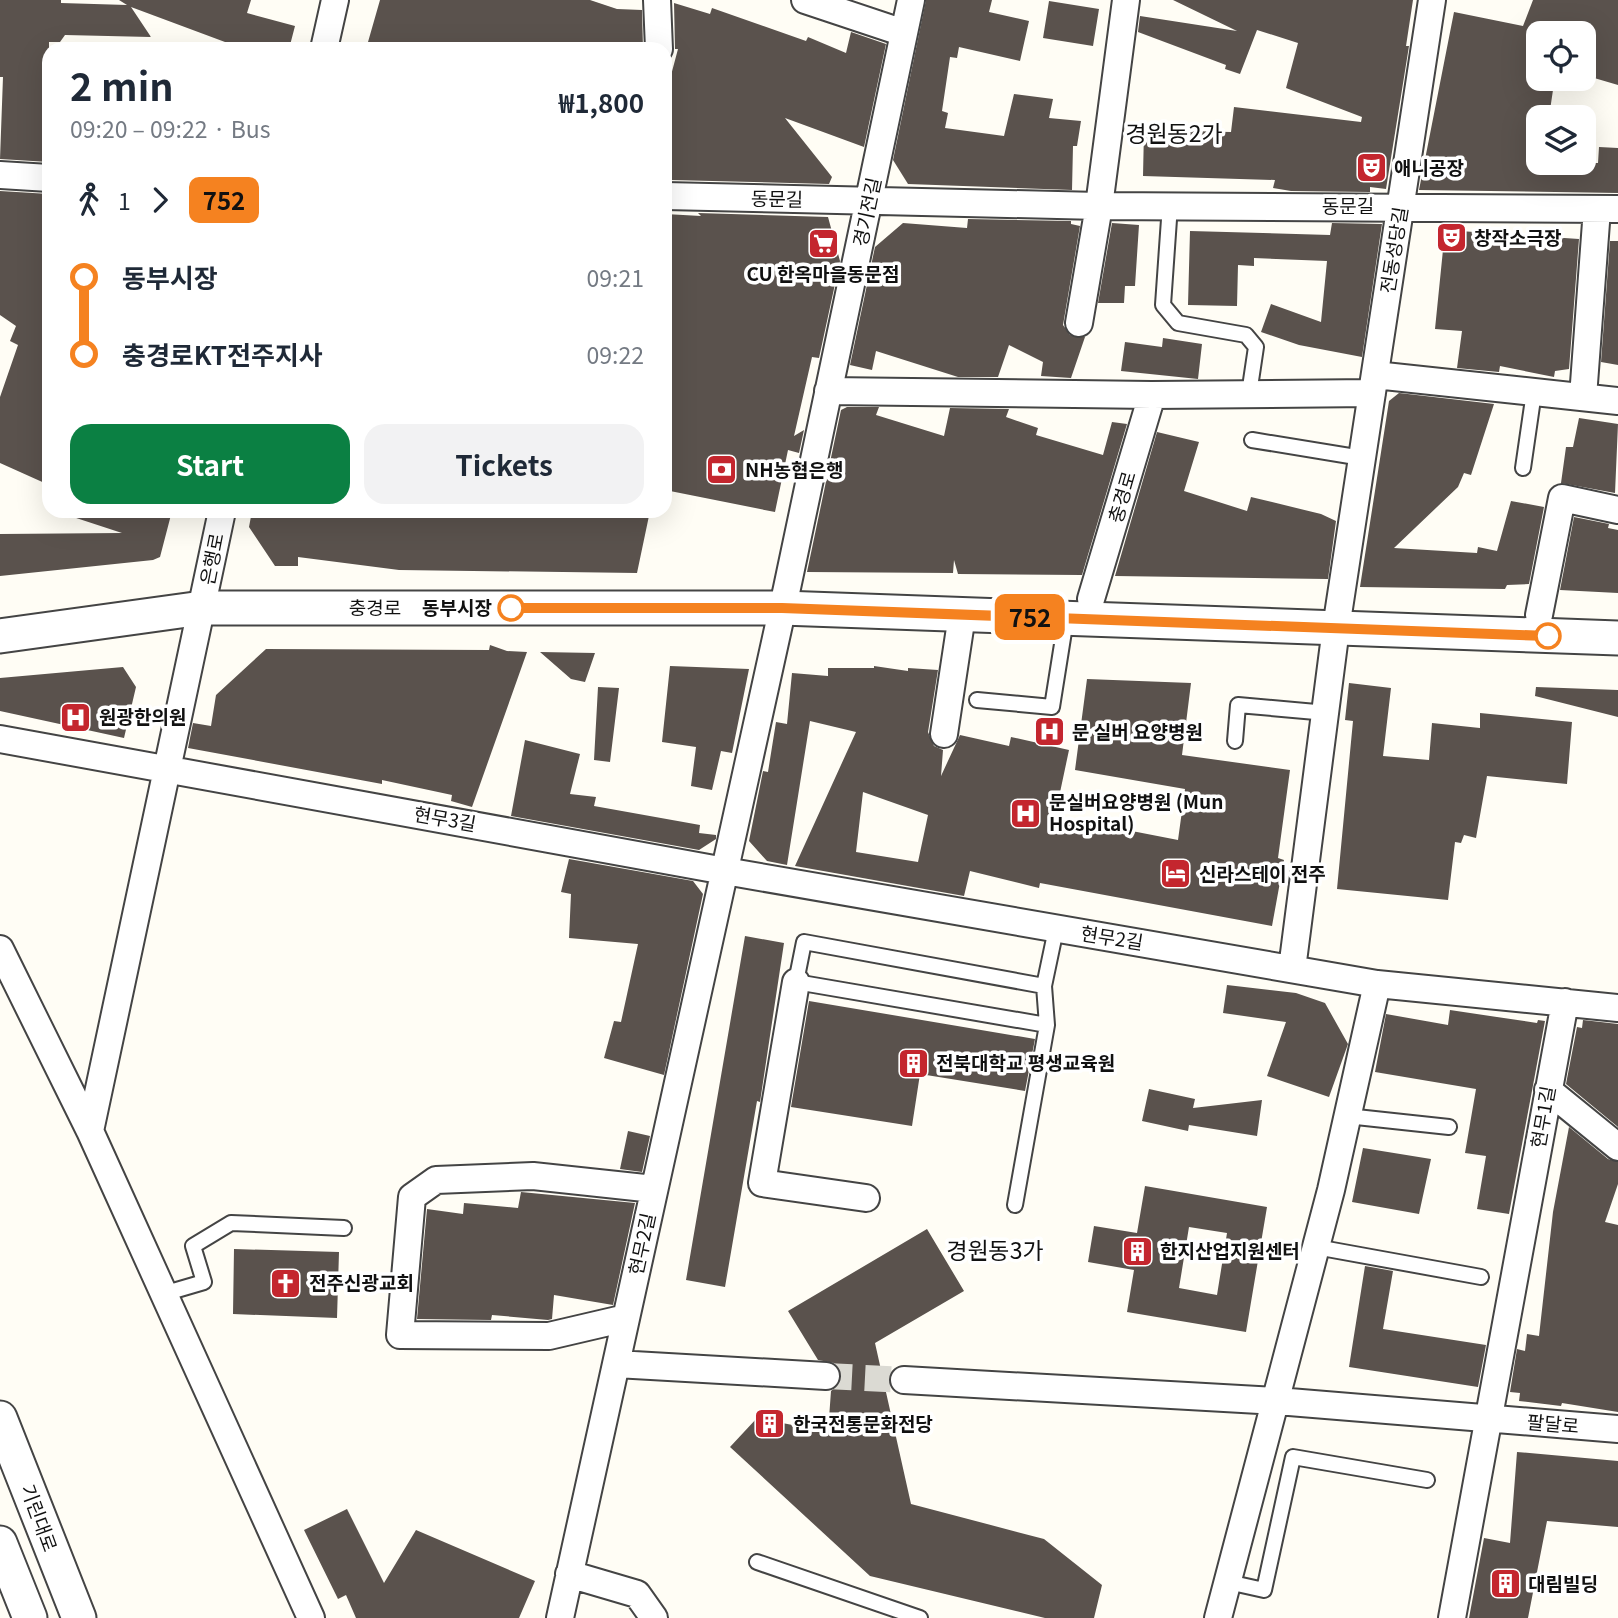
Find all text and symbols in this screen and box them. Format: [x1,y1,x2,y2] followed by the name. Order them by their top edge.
[1526,21,1596,175] map controls
[1526,21,1596,91] button: locate
[70,57,174,112] text: 2 min
[559,83,644,120] text: ₩1,800
[1526,105,1596,175] button: layers
[70,111,271,145] text: 09:20 – 09:22 · Bus
[1125,115,1223,149] district label: 경원동2가
[1354,151,1388,185] theatre icon: 애니공장
[1394,153,1464,180] place label: 애니공장
[845,175,886,249] street label: 경기전길
[70,181,108,219] icon: walk
[141,181,179,219] icon: forward
[203,182,245,217] text: 752
[118,183,131,217] text: 1
[751,184,803,211] street label: 동문길
[1322,191,1374,218] street label: 동문길
[1372,204,1413,295] street label: 전동성당길
[1434,221,1468,255] theatre icon: 창작소극장
[1474,223,1561,250] place label: 창작소극장
[806,226,840,260] supermarket icon: CU 한옥마을동문점
[122,258,218,295] text: 동부시장
[747,259,899,286] place label: CU 한옥마을동문점
[587,260,644,294] text: 09:21
[122,335,323,372] text: 충경로KT전주지사
[587,337,644,371] text: 09:22
[70,424,350,504] button: Start
[364,424,644,504] button: Tickets
[705,453,739,487] bank icon: NH농협은행
[745,455,844,482] place label: NH농협은행
[1100,468,1141,526] street label: 충경로
[192,530,229,587] street label: 은행로
[349,593,401,620] street label: 충경로
[422,593,492,620] place label: 동부시장
[990,594,1070,640] line badge: 752
[498,595,524,621] marker: 동부시장
[1009,599,1051,634] text: 752
[1535,623,1561,649] unlabelled marker
[59,700,93,734] hospital icon: 원광한의원
[99,702,186,729] place label: 원광한의원
[1032,715,1066,749] hospital icon: 문 실버 요양병원
[1072,717,1203,744] place label: 문 실버 요양병원
[1049,787,1223,836] place label: 문실버요양병원 (Mun Hospital)
[1009,796,1043,830] hospital icon: 문실버요양병원 (Mun Hospital)
[412,799,479,836] street label: 현무3길
[1159,857,1193,891] hotel icon: 신라스테이 전주
[1199,859,1326,886] place label: 신라스테이 전주
[1079,918,1145,955] street label: 현무2길
[896,1046,930,1080] building icon: 전북대학교 평생교육원
[936,1048,1115,1075] place label: 전북대학교 평생교육원
[1523,1083,1560,1150] street label: 현무1길
[621,1210,660,1277] street label: 현무2길
[946,1232,1044,1266] district label: 경원동3가
[1120,1234,1154,1268] building icon: 한지산업지원센터
[1160,1236,1300,1263] place label: 한지산업지원센터
[269,1266,303,1300] church icon: 전주신광교회
[309,1268,414,1295] place label: 전주신광교회
[753,1407,787,1441] building icon: 한국전통문화전당
[1526,1407,1580,1438] street label: 팔달로
[793,1409,933,1436] place label: 한국전통문화전당
[16,1480,65,1555] street label: 기린대로
[1488,1567,1522,1601] building icon: 대림빌딩
[1528,1569,1598,1596] place label: 대림빌딩

